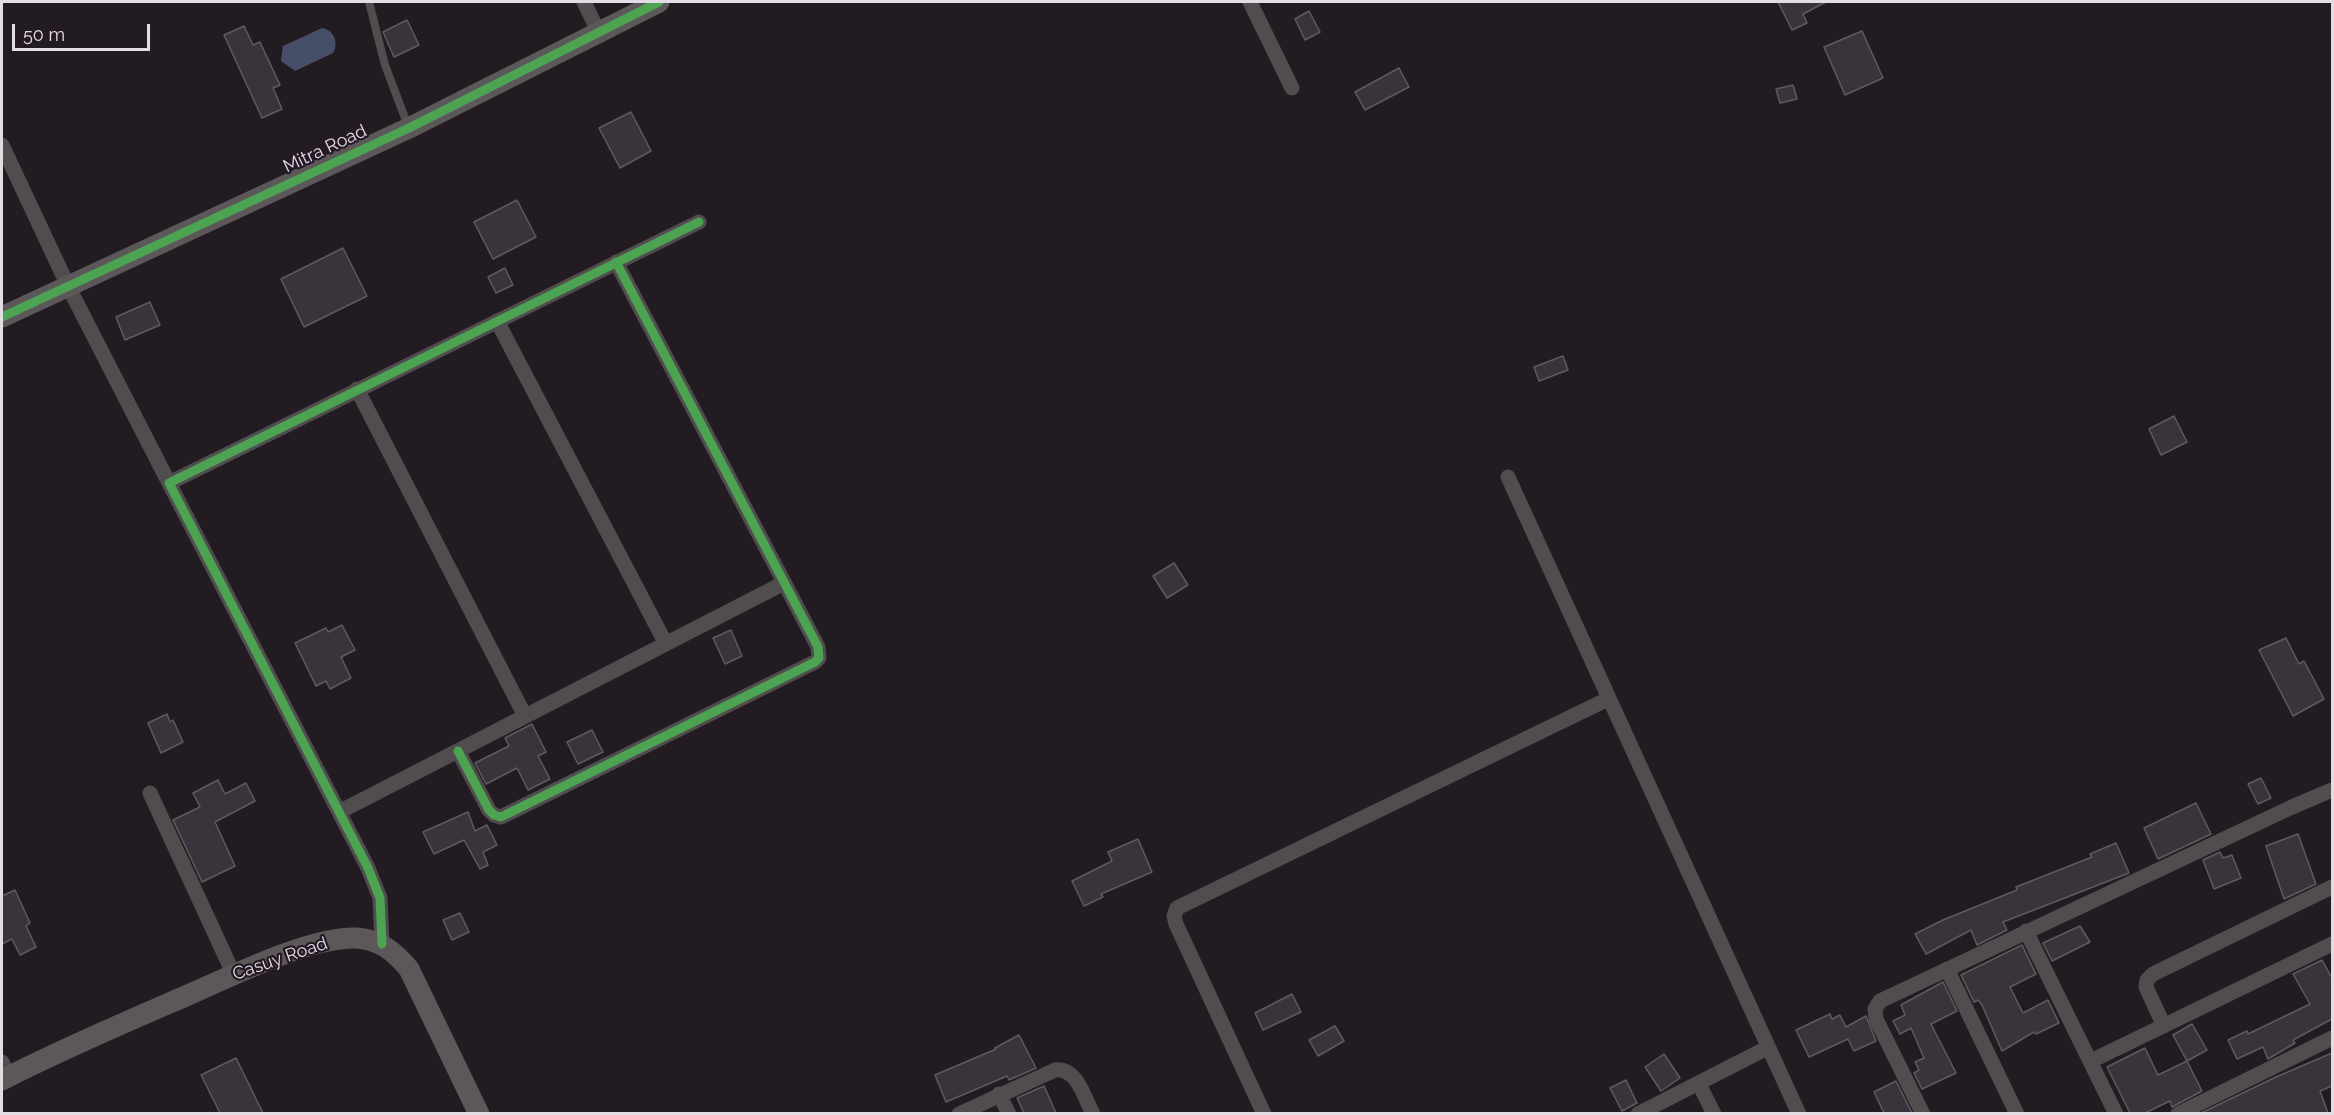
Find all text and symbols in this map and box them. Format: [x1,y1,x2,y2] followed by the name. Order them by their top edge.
[15,12,153,50] scale bar
[23,24,65,45] text: 50 m
[280,120,370,178] street label: Mitra Road
[230,933,330,985] street label: Casuy Road

